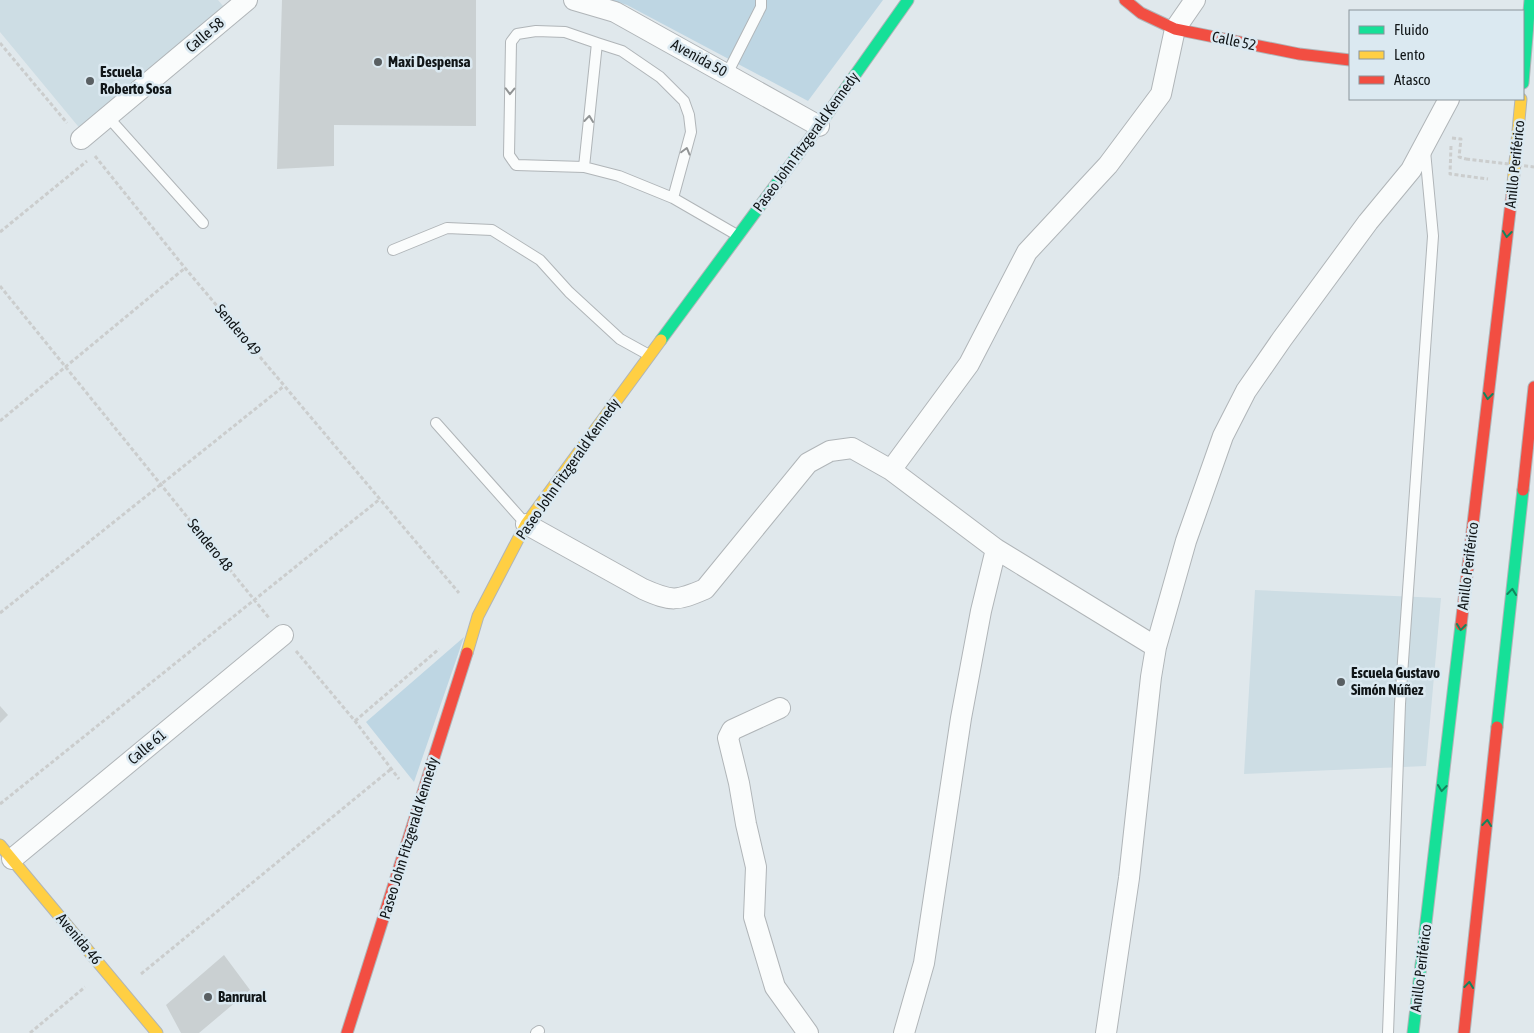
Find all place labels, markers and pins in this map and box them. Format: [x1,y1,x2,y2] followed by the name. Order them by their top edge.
[388,53,471,70] place label: Maxi Despensa
[372,56,384,68] marker: Maxi Despensa
[100,63,172,97] place label: Escuela Roberto Sosa
[84,75,96,87] marker: Escuela Roberto Sosa
[1351,664,1440,698] place label: Escuela Gustavo Simón Núñez
[1335,676,1347,688] marker: Escuela Gustavo Simón Núñez
[218,988,267,1005] place label: Banrural
[202,991,214,1003] marker: Banrural

